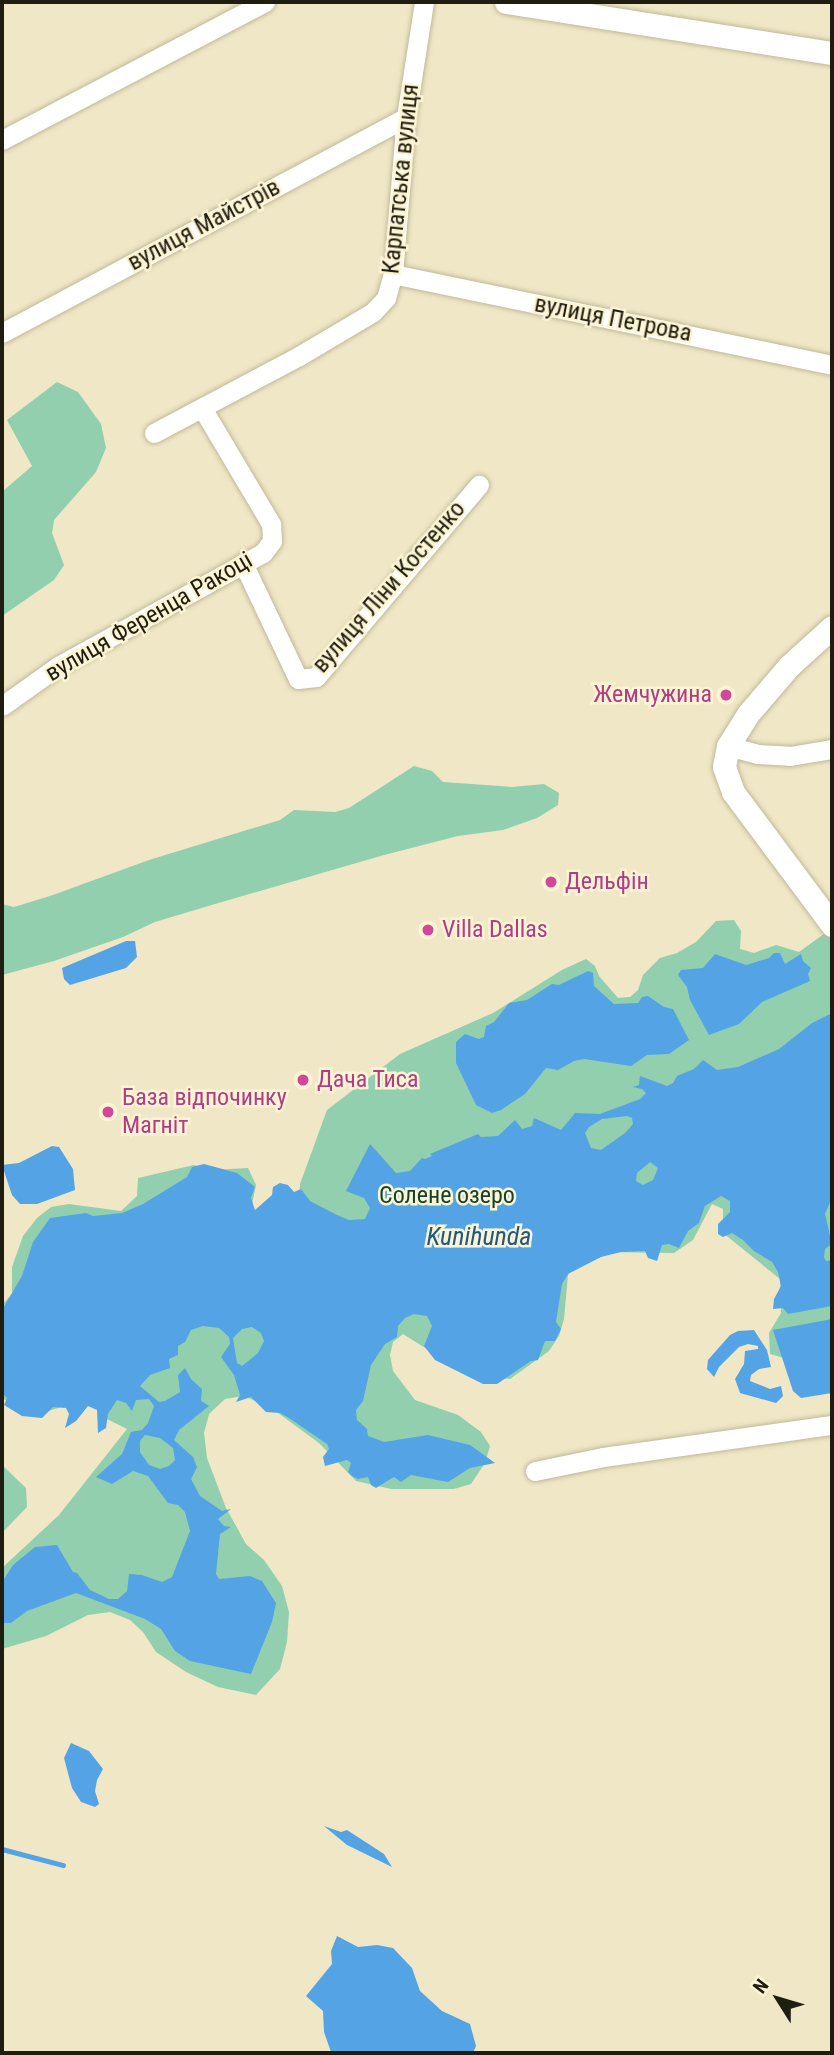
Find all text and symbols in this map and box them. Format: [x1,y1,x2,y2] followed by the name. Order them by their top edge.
[377,83,425,275] street label: Карпатська вулиця
[123,173,285,277] street label: вулиця Майстрів
[532,290,694,348] street label: вулиця Петрова
[307,495,471,679] street label: вулиця Ліни Костенко
[40,546,258,688] street label: вулиця Ференца Ракоці
[593,681,712,709] place label: Жемчужина
[718,687,734,703] marker: Жемчужина
[565,868,649,896] place label: Дельфін
[543,874,559,890] marker: Дельфін
[442,916,548,944] place label: Villa Dallas
[420,922,436,938] marker: Villa Dallas
[317,1066,419,1094] place label: Дача Тиса
[295,1072,311,1088] marker: Дача Тиса
[122,1084,287,1140] place label: База відпочинку Магніт
[100,1104,116,1120] marker: База відпочинку Магніт
[379,1182,515,1210] park label: Солене озеро
[427,1221,531,1253] water label: Kunihunda
[743,1964,813,2034] north arrow
[748,1974,774,1998] text: N

